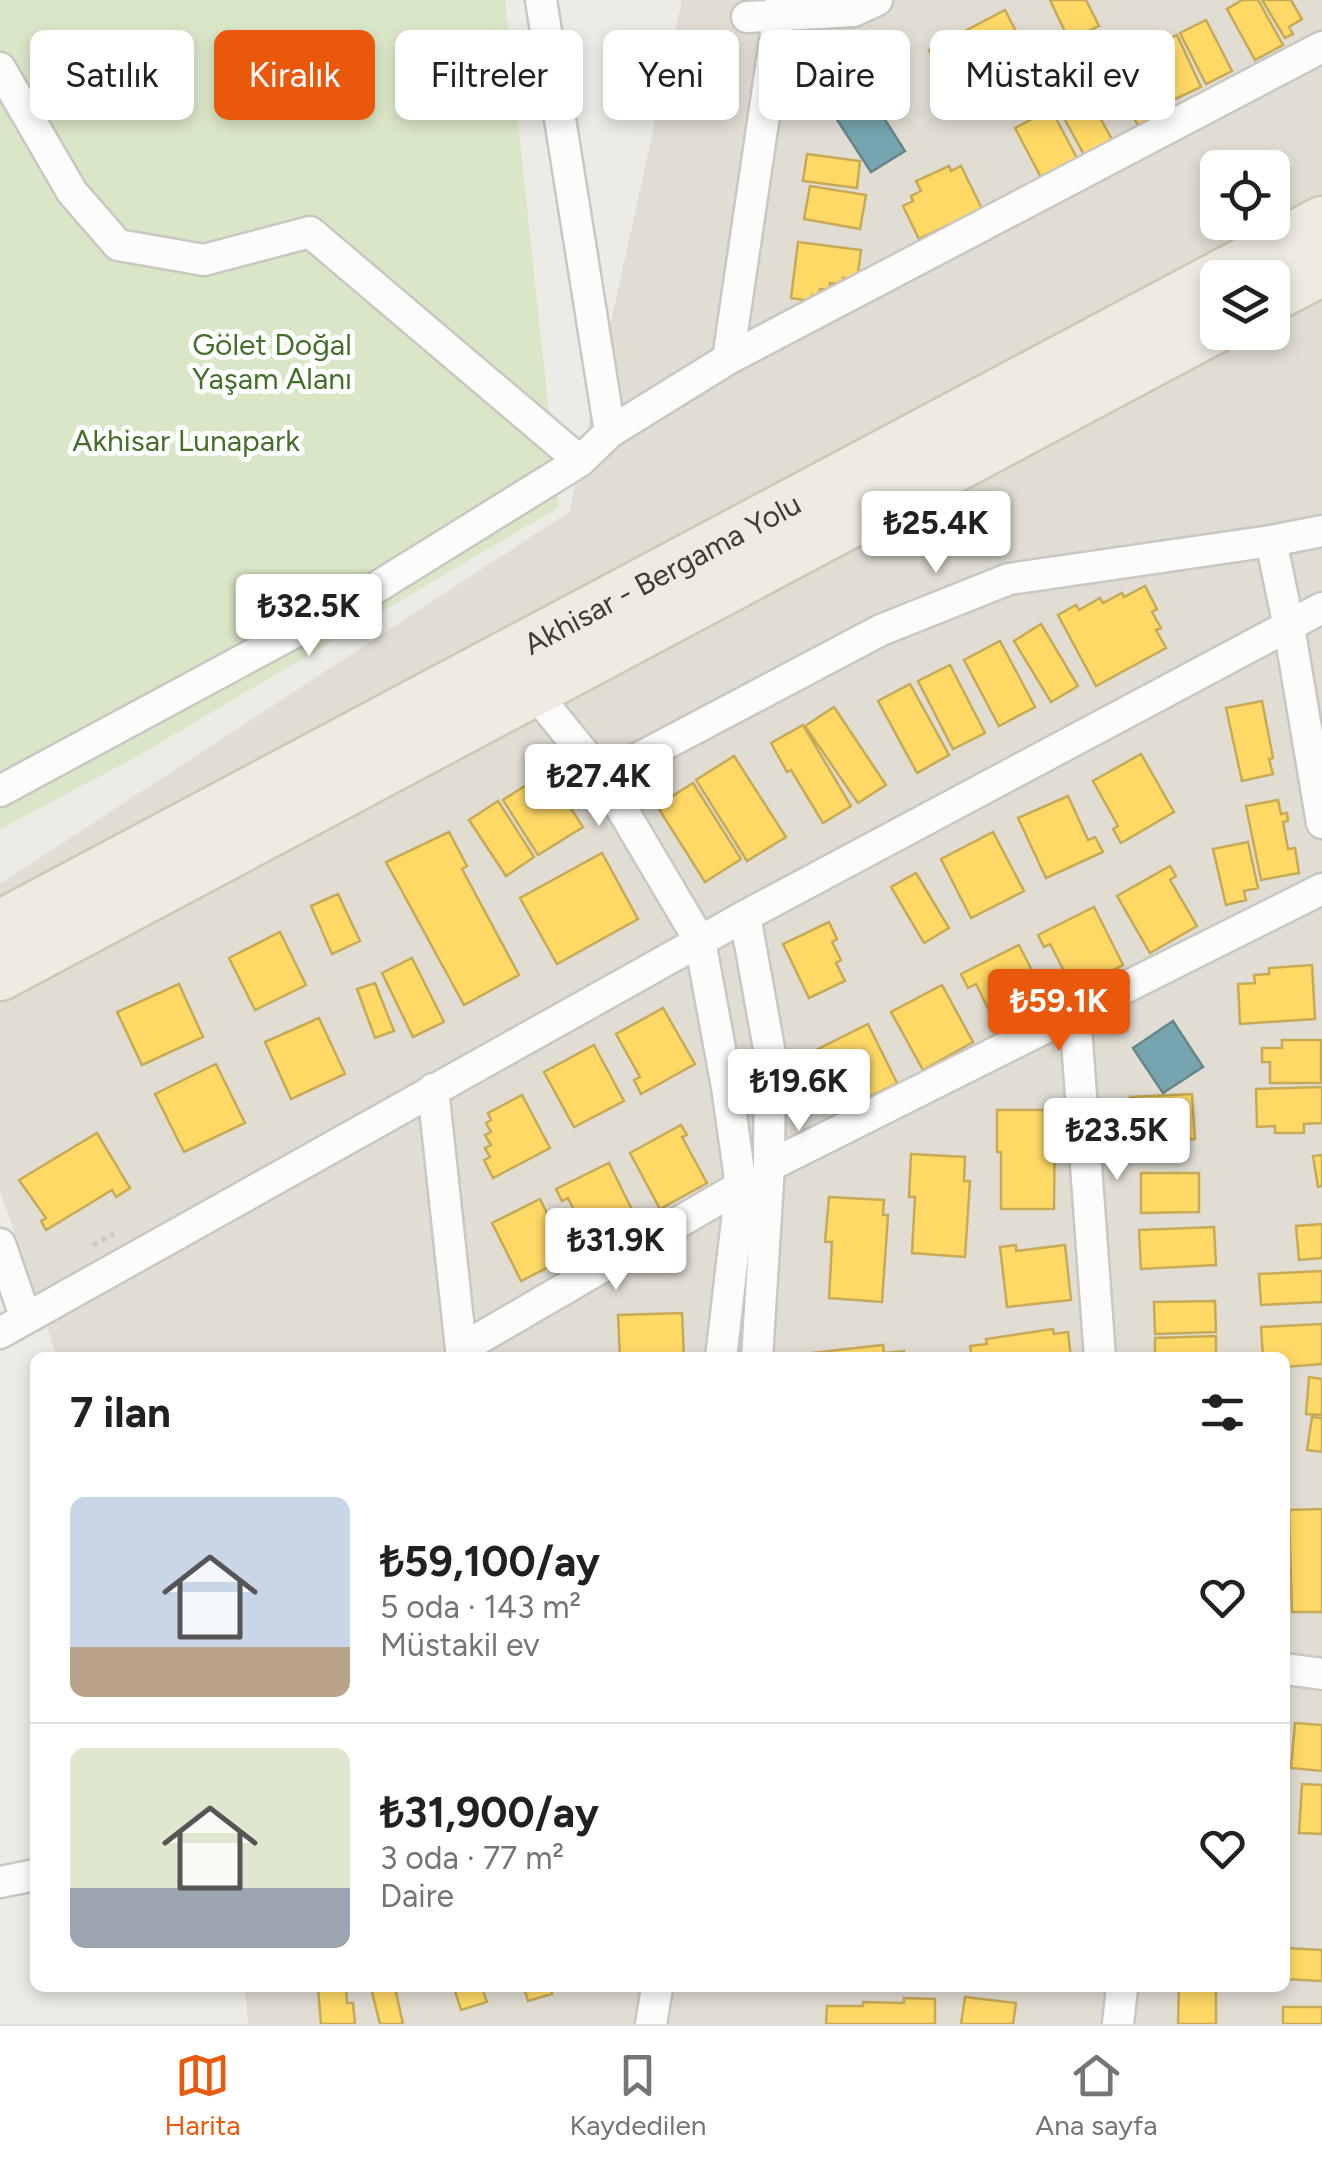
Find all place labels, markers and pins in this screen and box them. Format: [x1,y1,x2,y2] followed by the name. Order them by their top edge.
[855,491,1017,576] pin: ₺25.4K
[228,574,390,659] pin: ₺32.5K
[518,744,680,829] pin: ₺27.4K
[978,969,1140,1054] pin: ₺59.1K
[718,1049,880,1134] pin: ₺19.6K
[1036,1098,1198,1183] pin: ₺23.5K
[535,1208,697,1293] pin: ₺31.9K

